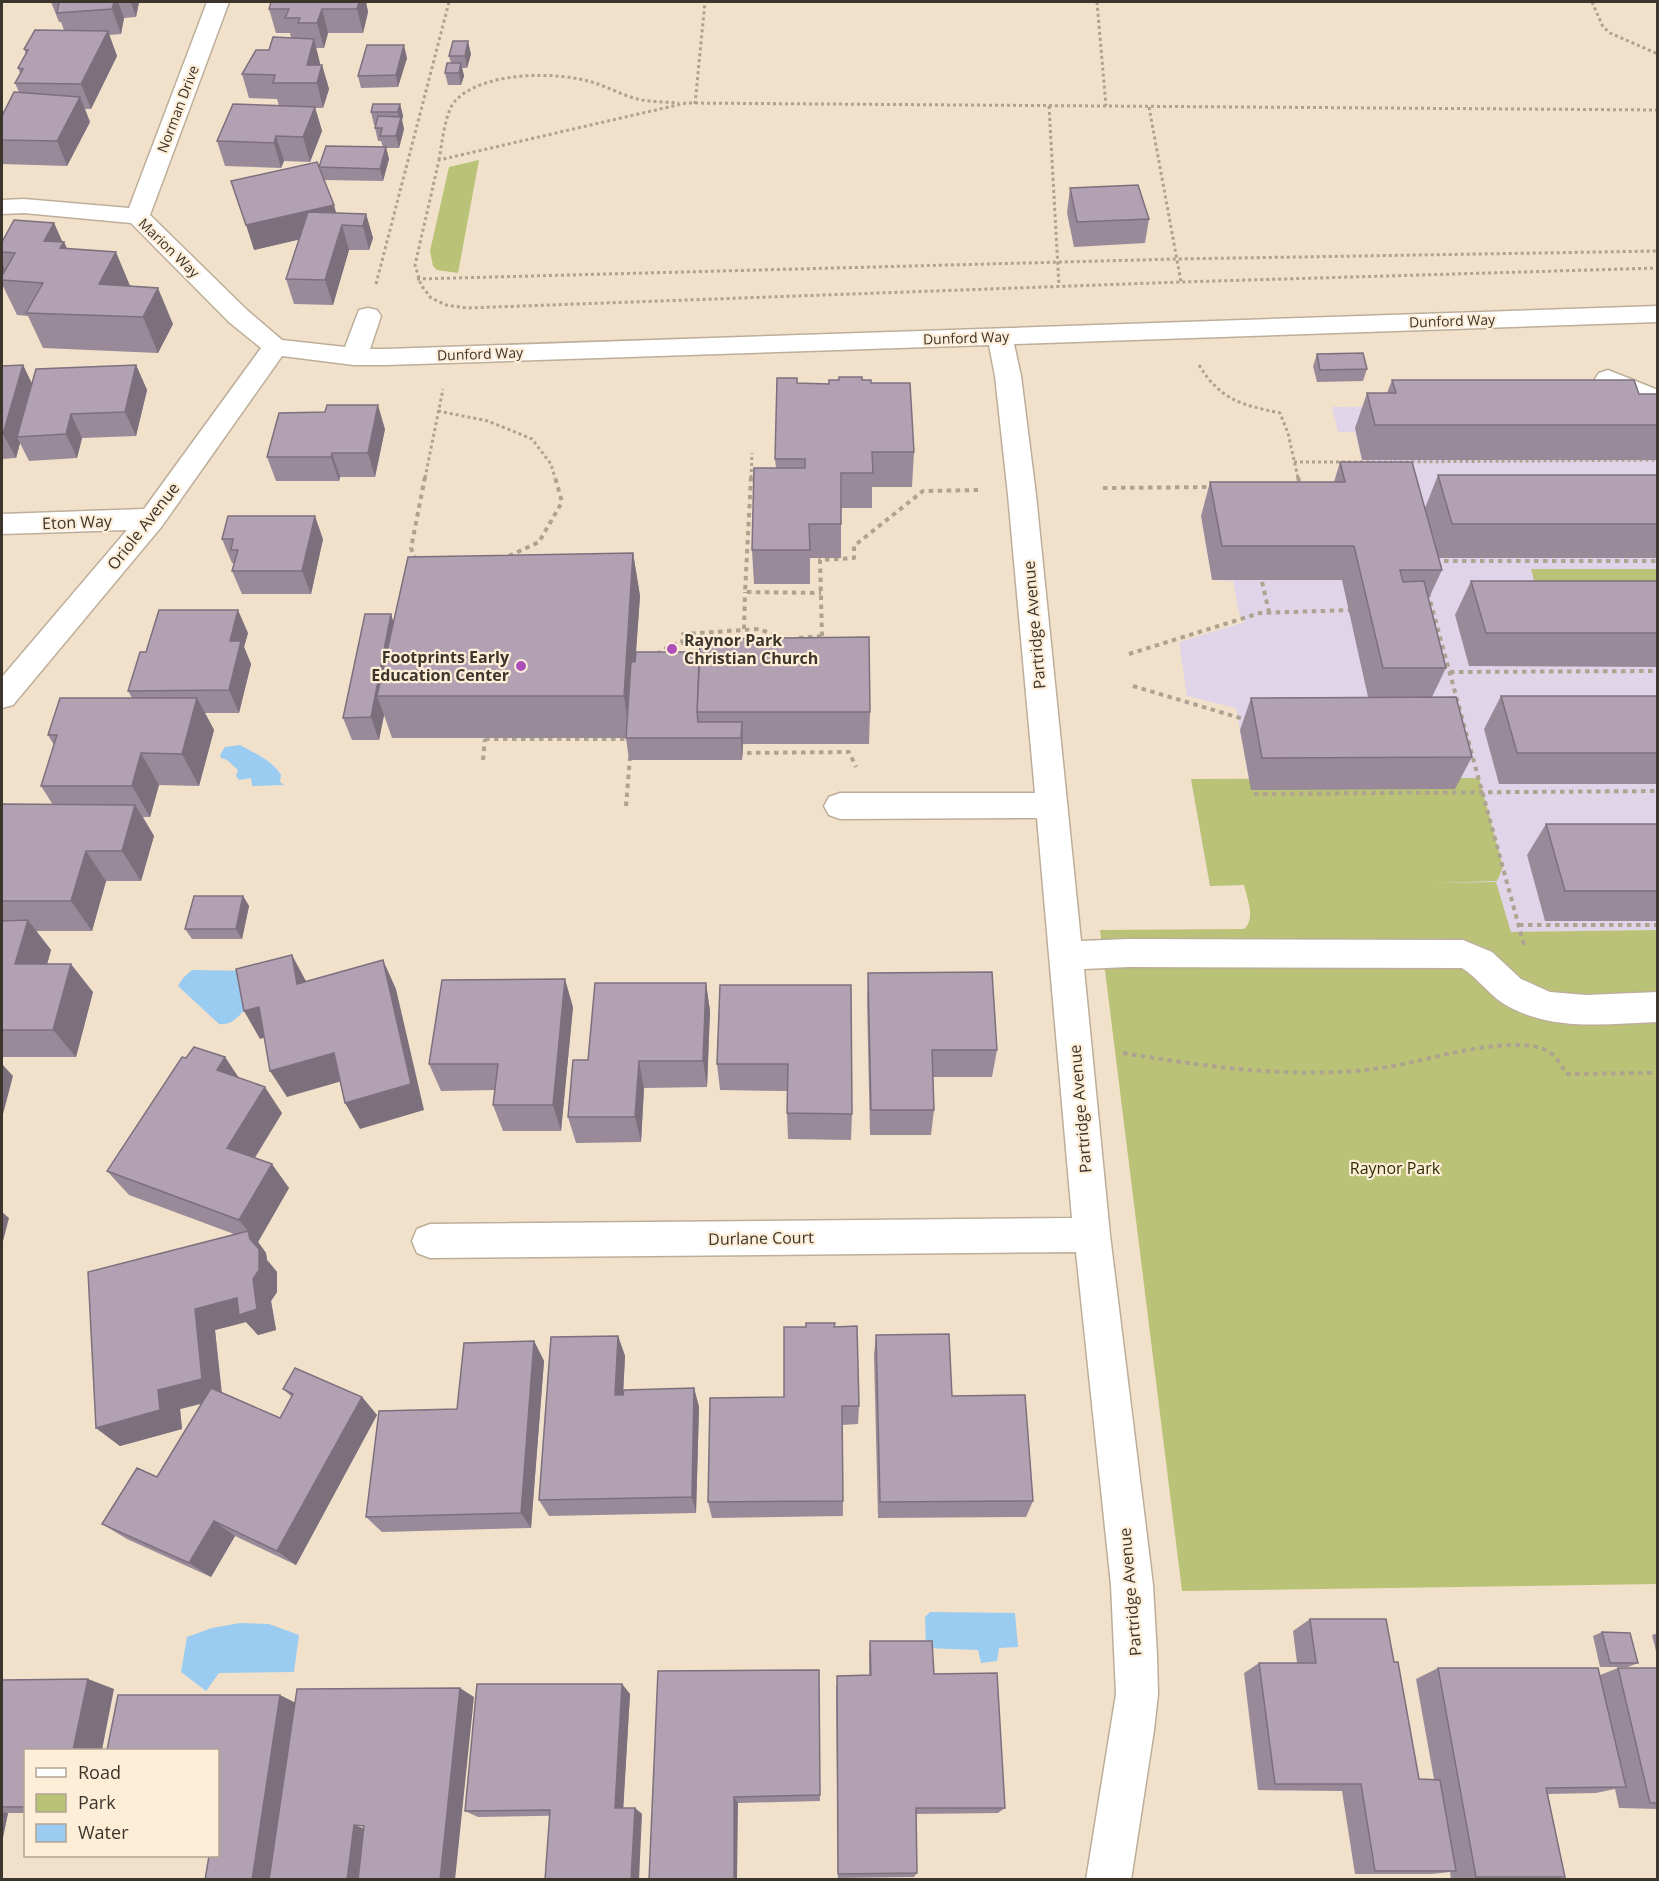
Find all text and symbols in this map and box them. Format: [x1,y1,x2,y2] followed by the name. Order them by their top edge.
[152,62,203,155] street label: Norman Drive
[135,214,205,282] street label: Marion Way
[1409,309,1496,331] street label: Dunford Way
[923,326,1010,348] street label: Dunford Way
[437,342,524,364] street label: Dunford Way
[102,478,184,574] street label: Oriole Avenue
[42,510,113,534] street label: Eton Way
[1017,560,1051,690] street label: Partridge Avenue
[684,629,818,669] place label: Raynor Park Christian Church
[665,642,679,656] marker: Raynor Park Christian Church
[371,646,510,686] place label: Footprints Early Education Center
[514,659,528,673] marker: Footprints Early Education Center
[1063,1044,1097,1174] street label: Partridge Avenue
[1350,1157,1441,1179] park label: Raynor Park
[708,1226,814,1250] street label: Durlane Court
[1113,1527,1147,1657] street label: Partridge Avenue
[24,1749,219,1857] legend
[78,1760,121,1784] text: Road
[78,1790,116,1814] text: Park
[78,1820,129,1844] text: Water

